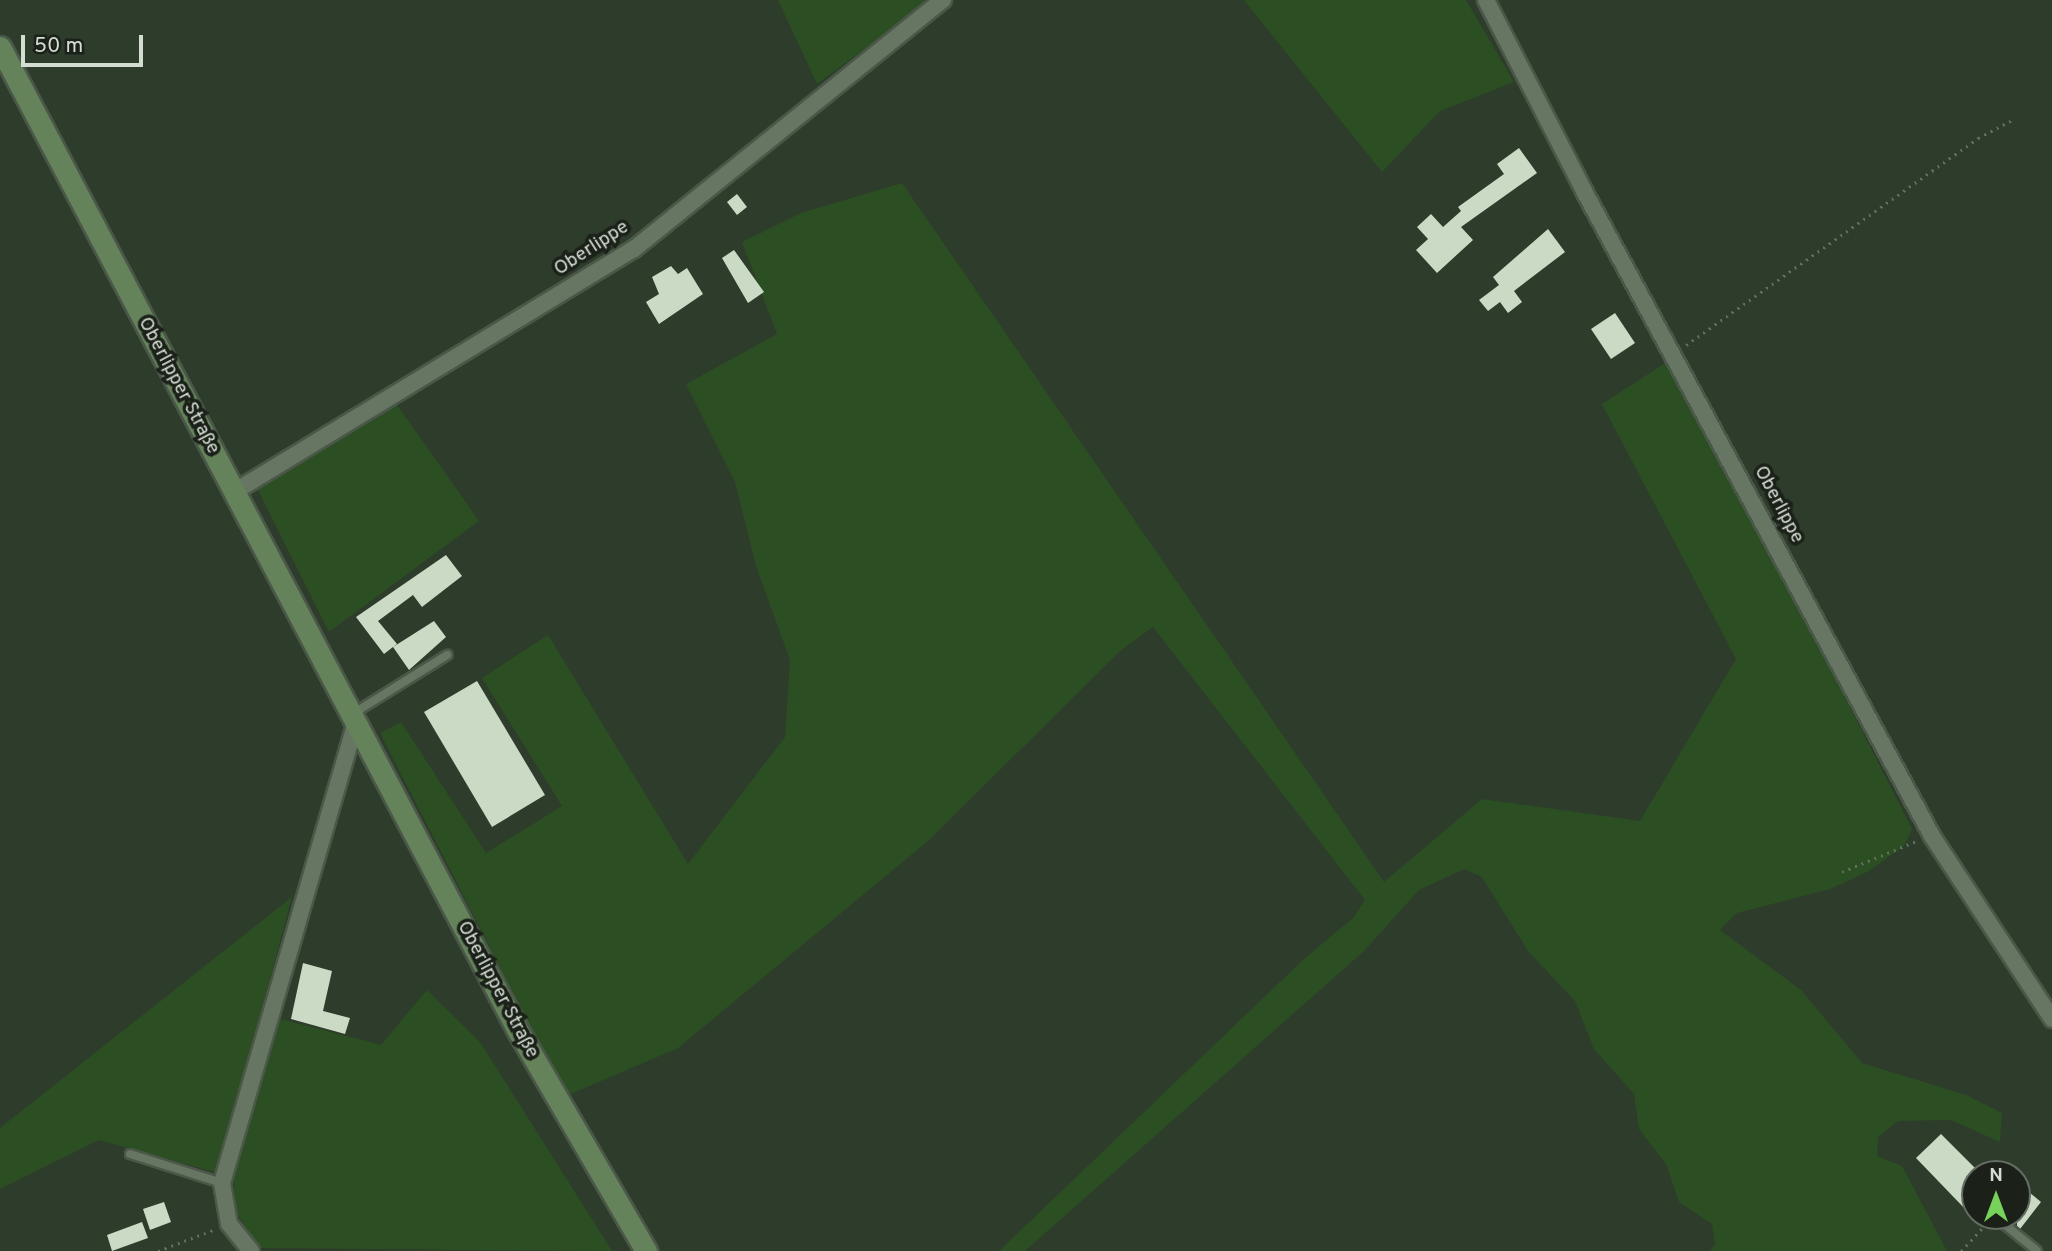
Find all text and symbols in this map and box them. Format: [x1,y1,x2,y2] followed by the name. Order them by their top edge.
[24,21,147,65] scale bar
[34,33,83,60] text: 50 m
[550,216,634,282] street label: Oberlippe
[132,314,224,458] street label: Oberlipper Straße
[1748,462,1808,548] street label: Oberlippe
[451,918,543,1062] street label: Oberlipper Straße
[1961,1160,2031,1230] north arrow
[1989,1164,2003,1188] text: N

